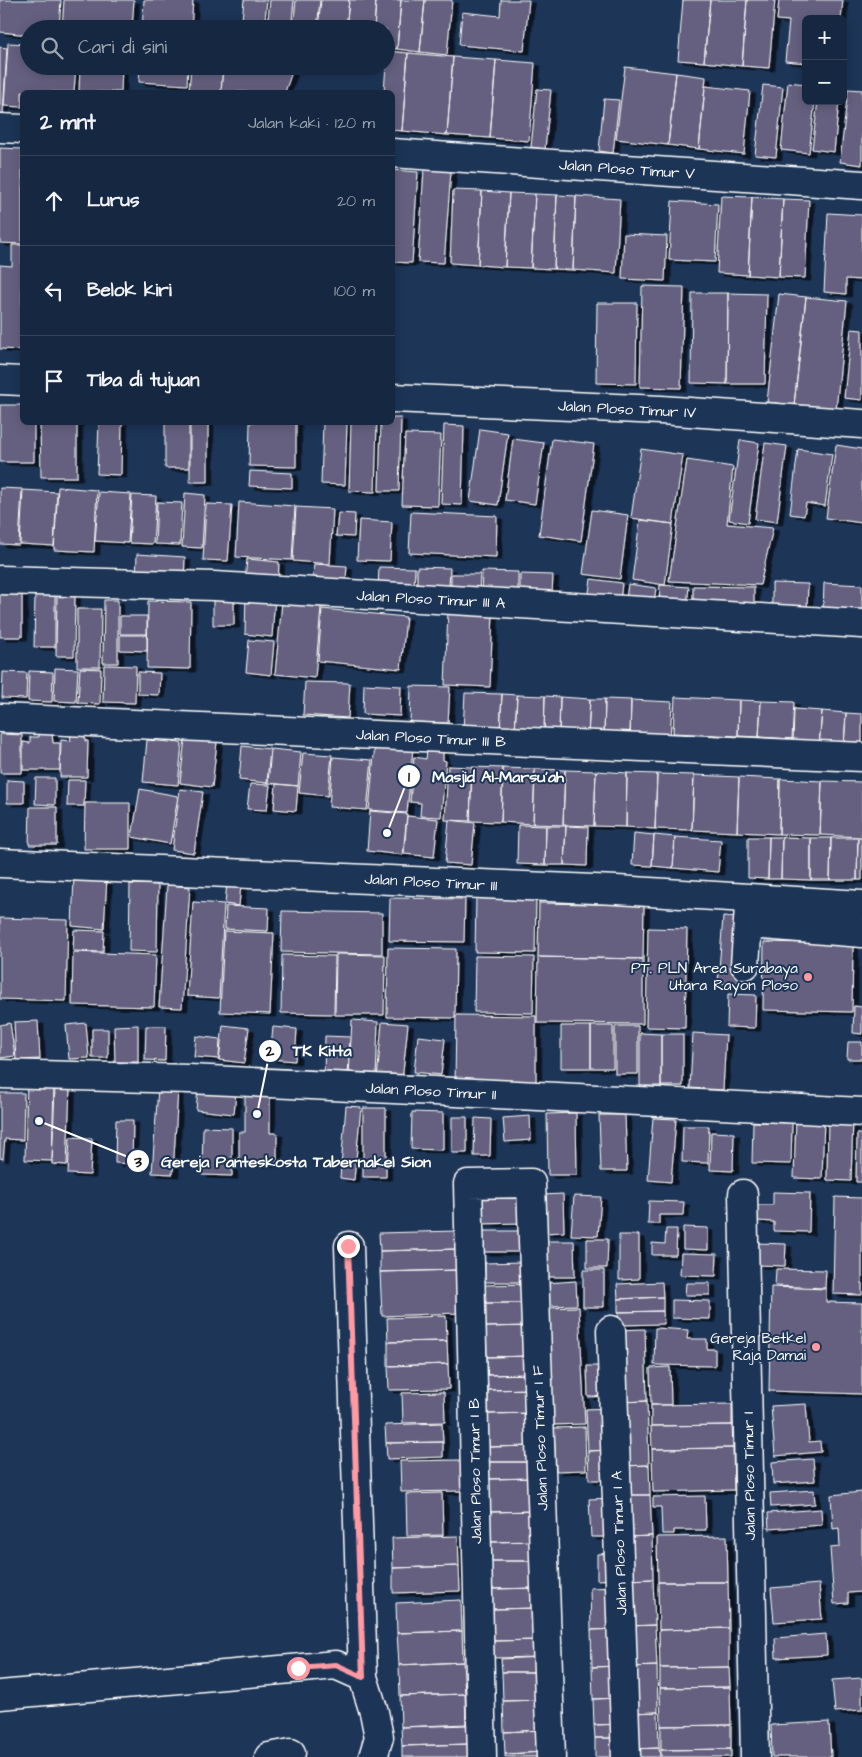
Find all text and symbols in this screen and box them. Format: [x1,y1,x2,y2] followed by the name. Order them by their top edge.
[802,15,847,105] map controls
[802,15,847,60] button: +
[20,20,395,75] search box
[38,34,66,62] icon: search
[78,34,167,61] text: Cari di sini
[802,60,847,105] button: −
[40,108,96,137] text: 2 mnt
[248,112,375,134] text: Jalan kaki · 120 m
[558,154,696,185] street label: Jalan Ploso Timur V
[40,187,68,215] icon: ahead
[87,187,139,214] text: Lurus
[337,190,375,212] text: 20 m
[40,277,68,305] icon: left
[87,277,172,304] text: Belok kiri
[334,280,375,302] text: 100 m
[40,367,68,395] icon: arrive
[87,367,199,394] text: Tiba di tujuan
[557,395,697,424] street label: Jalan Ploso Timur IV
[356,585,506,614] street label: Jalan Ploso Timur III A
[355,724,507,753] street label: Jalan Ploso Timur III B
[397,761,574,792] callout: Masjid Al-Marsu'ah
[432,766,565,788] text: Masjid Al-Marsu'ah
[408,767,410,788] text: 1
[364,869,498,896] street label: Jalan Ploso Timur III
[631,958,799,997] place label: PT. PLN Area Surabaya Utara Rayon Ploso
[802,971,814,983] marker: PT. PLN Area Surabaya Utara Rayon Ploso
[258,1035,362,1066] callout: TK Kitta
[291,1040,352,1062] text: TK Kitta
[265,1041,275,1062] text: 2
[365,1078,497,1105] street label: Jalan Ploso Timur II
[126,1146,441,1177] callout: Gereja Panteskosta Tabernakel Sion
[161,1151,431,1173] text: Gereja Panteskosta Tabernakel Sion
[133,1152,142,1173] text: 3
[337,1235,360,1258] route end
[710,1328,807,1366] place label: Gereja Betkel Raja Damai
[810,1341,822,1353] marker: Gereja Betkel Raja Damai
[527,1364,554,1511] street label: Jalan Ploso Timur I F
[464,1398,487,1544] street label: Jalan Ploso Timur I B
[738,1411,761,1541] street label: Jalan Ploso Timur I
[606,1470,633,1616] street label: Jalan Ploso Timur I A
[287,1657,310,1680] route start

